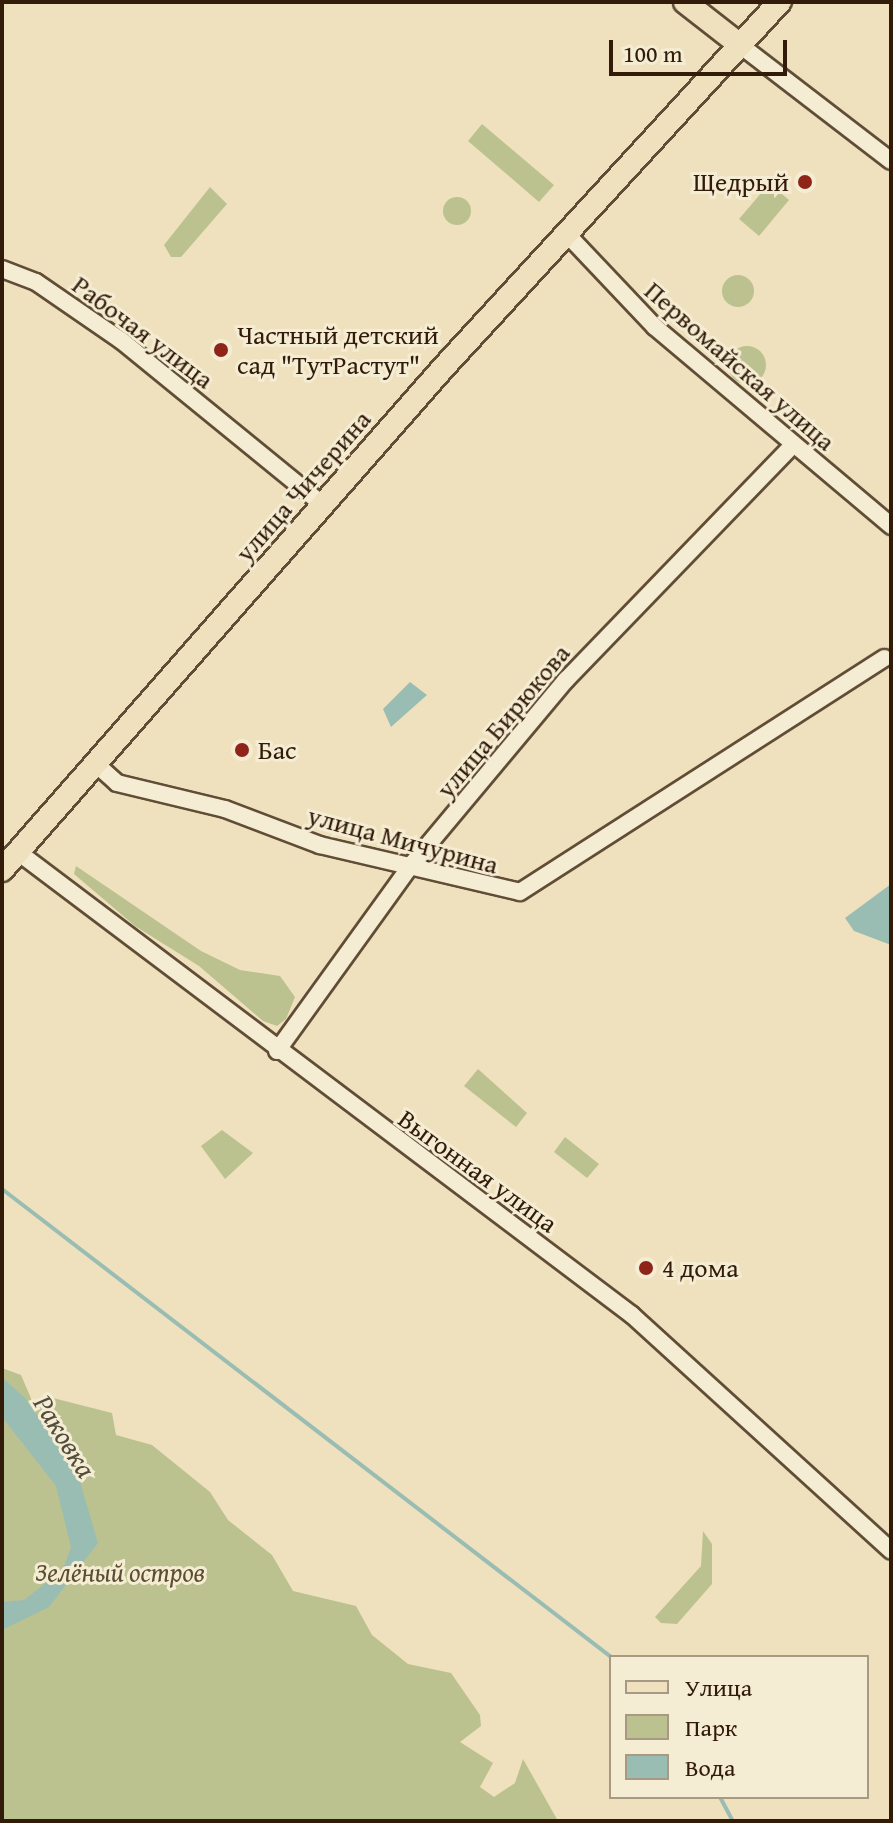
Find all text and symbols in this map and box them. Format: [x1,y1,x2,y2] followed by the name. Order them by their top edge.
[613,24,791,74] scale bar
[623,36,683,71] text: 100 m
[693,166,789,198] place label: Щедрый
[796,173,814,191] marker: Щедрый
[66,269,220,395] street label: Рабочая улица
[638,275,842,457] street label: Первомайская улица
[237,319,439,380] place label: Частный детский сад "ТутРастут"
[212,341,230,359] marker: Частный детский сад "ТутРастут"
[229,404,377,568] street label: улица Чичерина
[430,638,576,804] street label: улица Бирюкова
[258,734,297,766] place label: Бас
[233,741,251,759] marker: Бас
[304,800,502,880] street label: улица Мичурина
[392,1103,564,1239] street label: Выгонная улица
[662,1252,739,1284] place label: 4 дома
[637,1259,655,1277] marker: 4 дома
[27,1388,103,1484] water label: Раковка
[35,1556,205,1588] park label: Зелёный остров
[609,1655,869,1799] legend
[685,1670,752,1705] text: Улица
[685,1710,737,1745] text: Парк
[685,1750,735,1785] text: Вода

